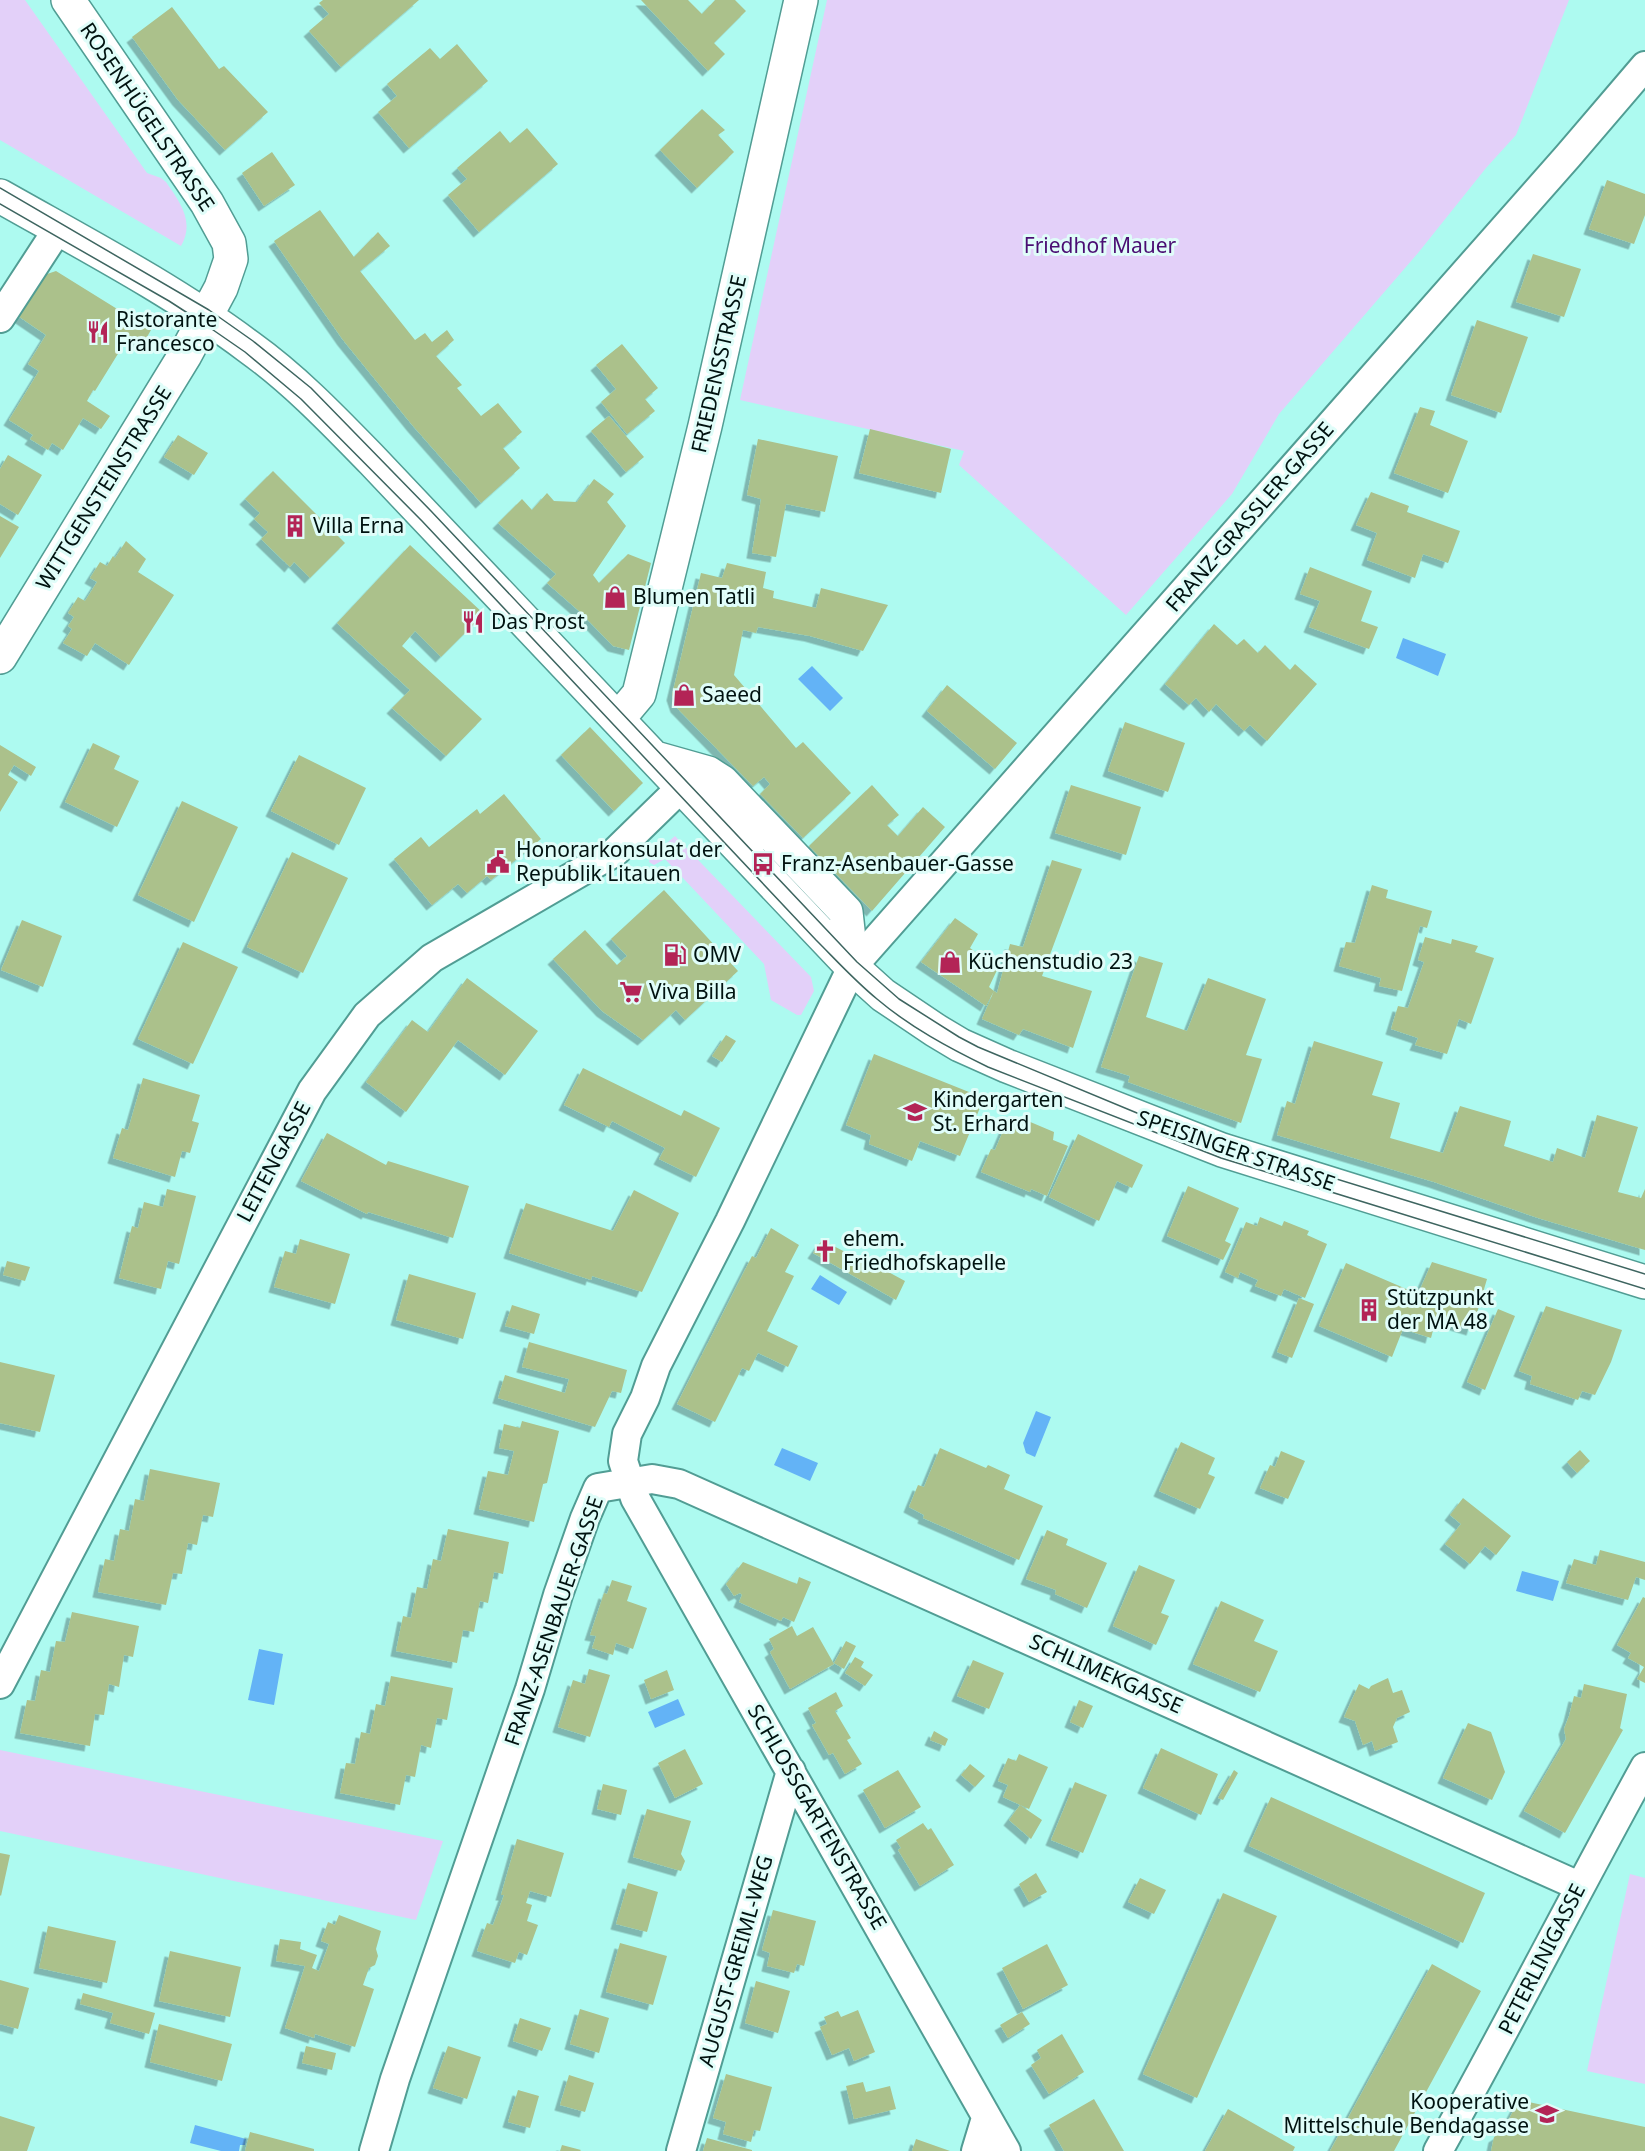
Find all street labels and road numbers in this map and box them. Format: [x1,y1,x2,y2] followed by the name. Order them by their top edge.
[74,17,221,216] street label: ROSENHÜGELSTRASSE
[684,272,752,455] street label: FRIEDENSSTRASSE
[29,380,177,595] street label: WITTGENSTEINSTRASSE
[1159,416,1339,617] street label: FRANZ-GRASSLER-GASSE
[230,1096,317,1227] street label: LEITENGASSE
[1134,1103,1339,1197] street label: SPEISINGER STRASSE
[497,1492,609,1749] street label: FRANZ-ASENBAUER-GASSE
[1025,1627,1188,1719] street label: SCHLIMEKGASSE
[742,1699,894,1934] street label: SCHLOSSGARTENSTRASSE
[691,1852,779,2070] street label: AUGUST-GREIML-WEG
[1491,1878,1591,2039] street label: PETERLINIGASSE

